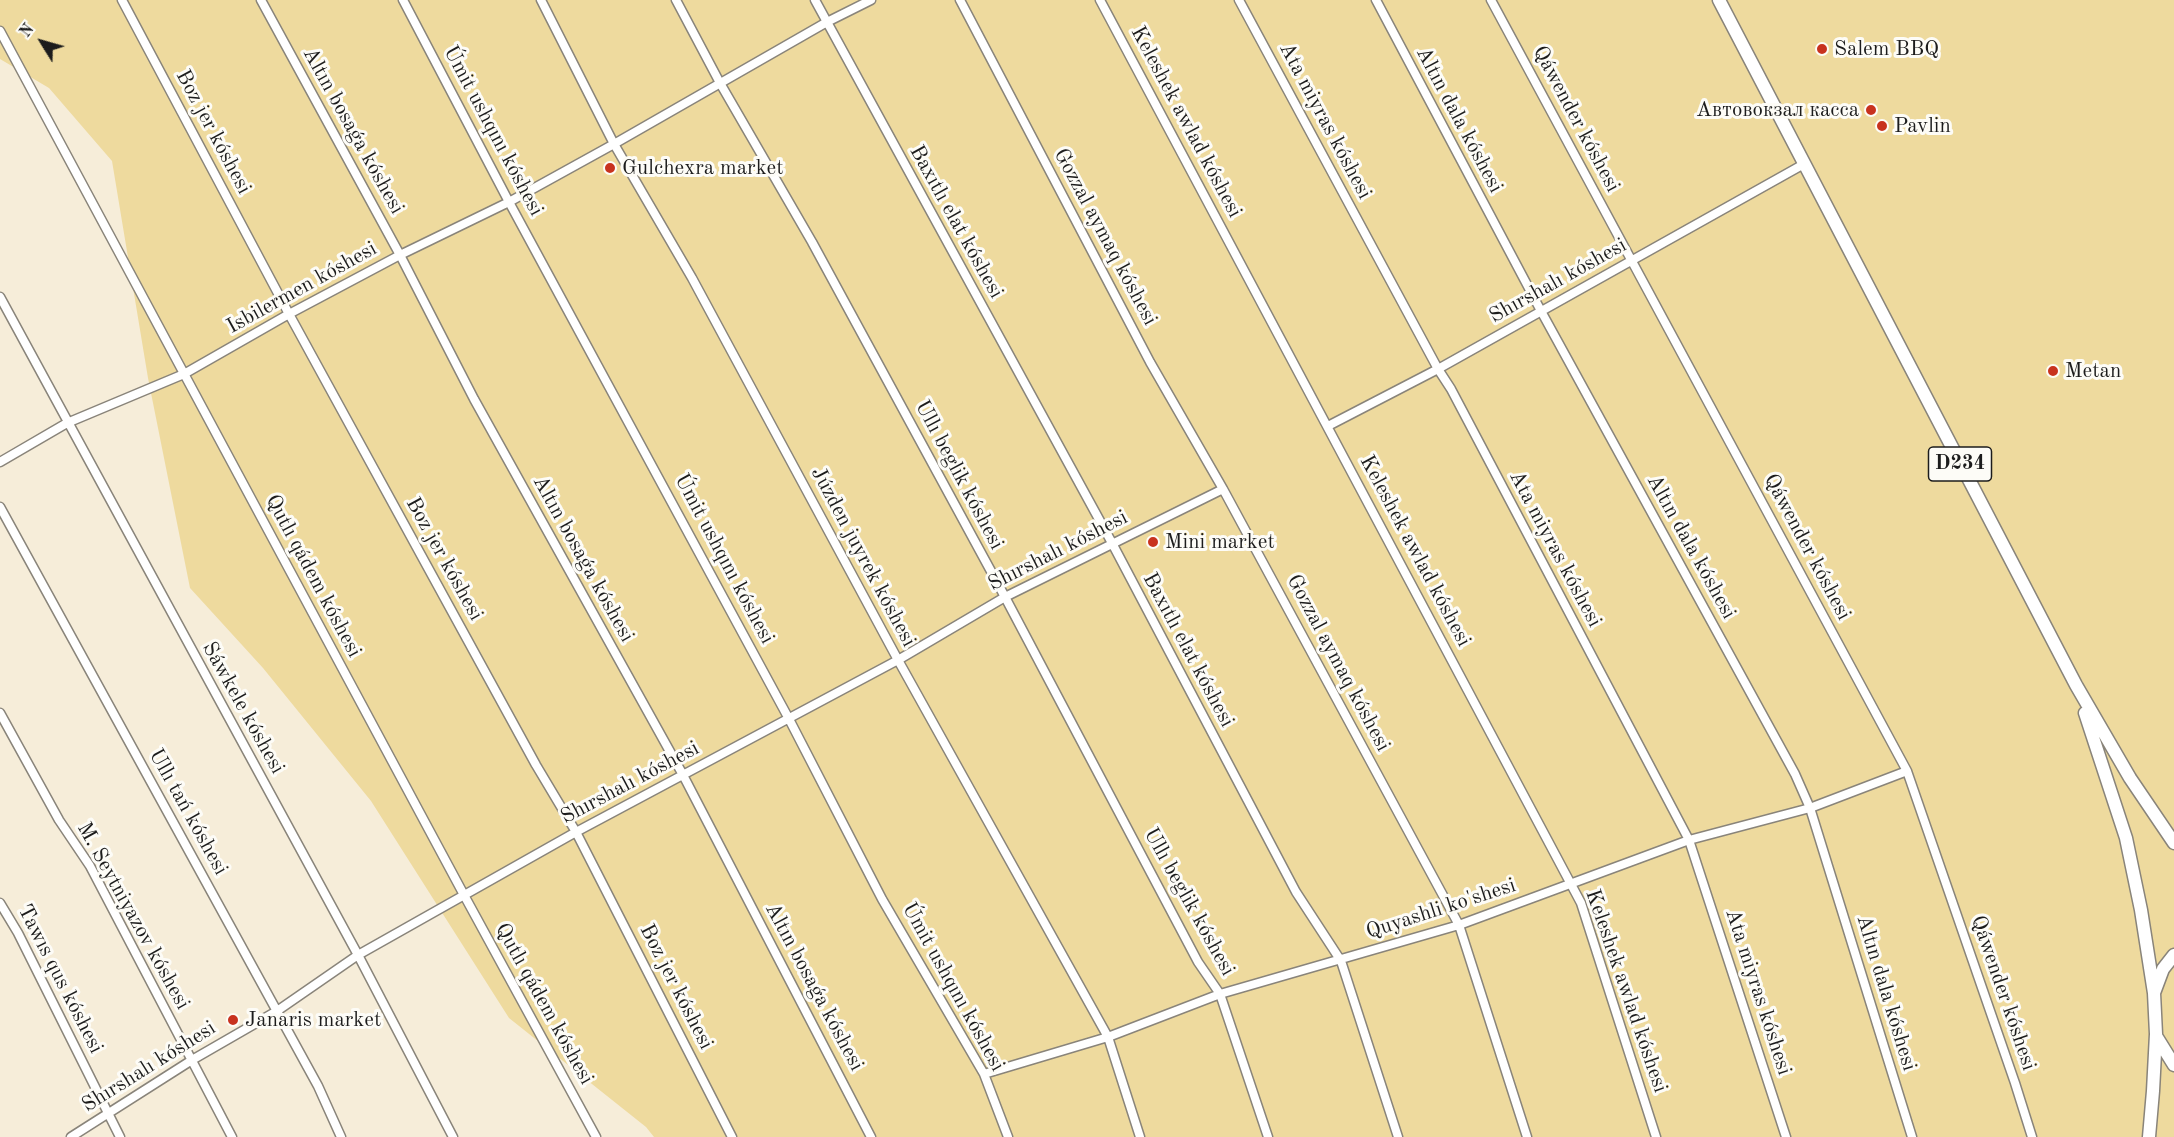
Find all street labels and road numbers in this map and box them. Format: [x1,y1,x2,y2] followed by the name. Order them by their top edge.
[1125,22,1247,222] street label: Keleshek awlad kóshesi
[1273,39,1377,203] street label: Ata miyras kóshesi
[1527,41,1625,197] street label: Qáwender kóshesi
[437,42,549,220] street label: Úmit ushqını kóshesi
[297,43,409,219] street label: Altın bosaǵa kóshesi
[1410,43,1508,197] street label: Altın dala kóshesi
[170,66,256,198] street label: Boz jer kóshesi
[903,141,1009,303] street label: Baxıtlı elat kóshesi
[1048,144,1162,330] street label: Gozzal aymaq kóshesi
[1485,233,1631,329] street label: Shırshalı kóshesi
[223,236,381,340] street label: Isbilermen kóshesi
[909,396,1009,554] street label: Ullı beglik kóshesi
[1928,447,1992,481] road number: D234
[1354,451,1476,651] street label: Keleshek awlad kóshesi
[805,463,921,651] street label: Júzden juyrek kóshesi
[1503,467,1607,631] street label: Ata miyras kóshesi
[1758,469,1856,625] street label: Qáwender kóshesi
[668,470,780,648] street label: Úmit ushqını kóshesi
[1641,470,1741,624] street label: Altın dala kóshesi
[527,471,639,647] street label: Altın bosaǵa kóshesi
[259,490,367,662] street label: Qutlı qádem kóshesi
[400,493,488,625] street label: Boz jer kóshesi
[984,505,1132,597] street label: Shırshalı kóshesi
[1137,568,1239,732] street label: Baxıtlı elat kóshesi
[1281,570,1395,756] street label: Gozzal aymaq kóshesi
[196,637,290,779] street label: Sáwkele kóshesi
[556,736,704,830] street label: Shırshalı kóshesi
[143,744,233,880] street label: Ullı tań kóshesi
[71,818,195,1014] street label: M. Seytniyazov kóshesi
[1138,824,1240,980] street label: Ullı beglik kóshesi
[1363,873,1519,945] street label: Quyashli ko'shesi
[1579,886,1673,1096] street label: Keleshek awlad kóshesi
[896,898,1010,1076] street label: Úmit ushqını kóshesi
[759,899,869,1075] street label: Altın bosaǵa kóshesi
[12,900,108,1058] street label: Tawıs qus kóshesi
[1719,906,1797,1078] street label: Ata miyras kóshesi
[1850,912,1922,1074] street label: Altın dala kóshesi
[1965,912,2041,1074] street label: Qáwender kóshesi
[489,919,599,1089] street label: Qutlı qádem kóshesi
[634,920,718,1054] street label: Boz jer kóshesi
[77,1016,221,1118] street label: Shırshalı kóshesi

